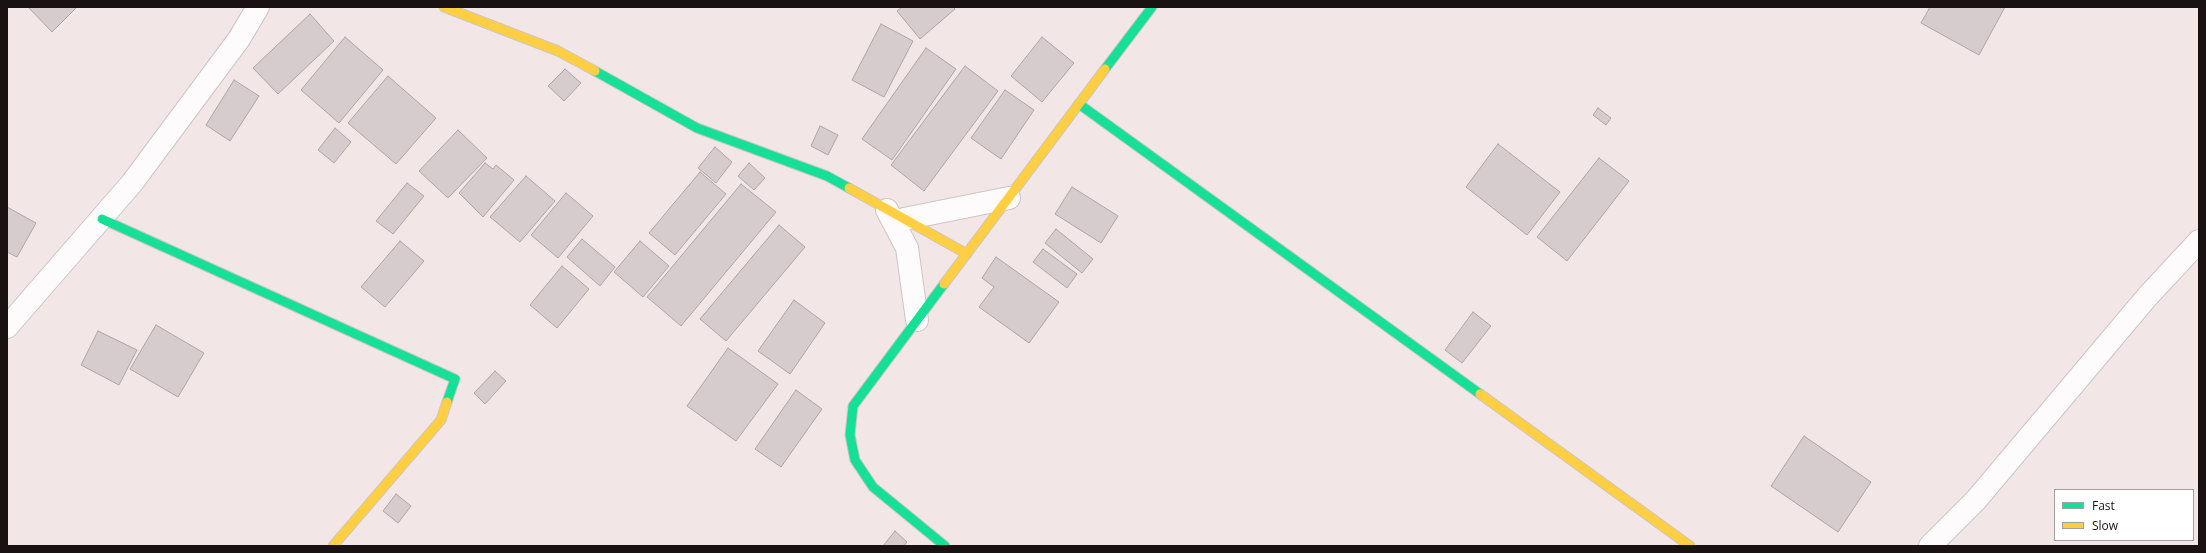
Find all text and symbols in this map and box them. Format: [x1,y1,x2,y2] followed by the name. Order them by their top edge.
[2054,489,2194,541] legend
[2092,497,2115,514] text: Fast
[2092,517,2118,534] text: Slow

